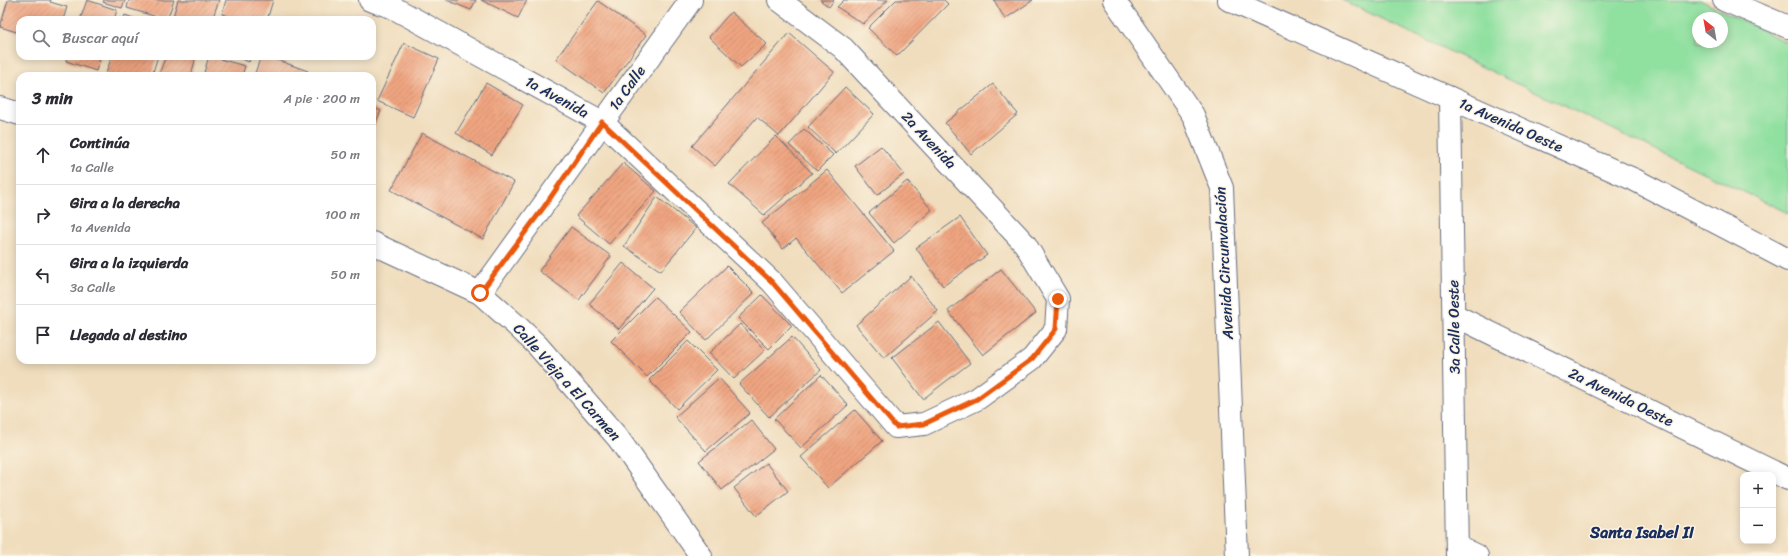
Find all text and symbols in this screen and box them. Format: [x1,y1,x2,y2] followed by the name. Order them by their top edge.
[1692,12,1728,48] north arrow
[16,16,376,60] search box
[62,25,139,51] text: Buscar aquí
[30,27,52,49] icon: search
[602,60,652,116] street label: 1a Calle
[520,69,594,126] street label: 1a Avenida
[32,83,73,113] text: 3 min
[283,87,360,110] text: A pie · 200 m
[1455,90,1567,160] street label: 1a Avenida Oeste
[895,105,963,176] street label: 2a Avenida
[70,130,129,156] text: Continúa
[330,143,360,166] text: 50 m
[32,144,54,166] icon: ahead
[70,156,114,179] text: 1a Calle
[1207,186,1241,341] street label: Avenida Circunvalación
[70,190,180,216] text: Gira a la derecha
[325,203,360,226] text: 100 m
[32,204,54,226] icon: right
[70,216,131,239] text: 1a Avenida
[70,250,188,276] text: Gira a la izquierda
[330,263,360,286] text: 50 m
[32,264,54,286] icon: left
[70,276,115,299] text: 3a Calle
[1440,279,1468,374] street label: 3a Calle Oeste
[471,284,489,302] route start
[1049,290,1067,308] route end
[507,317,627,447] street label: Calle Vieja a El Carmen
[70,322,187,348] text: Llegada al destino
[32,324,54,346] icon: arrive
[1564,360,1678,434] street label: 2a Avenida Oeste
[1740,472,1776,544] map controls
[1740,472,1776,508] button: +
[1740,508,1776,544] button: −
[1589,518,1695,547] district label: Santa Isabel II

